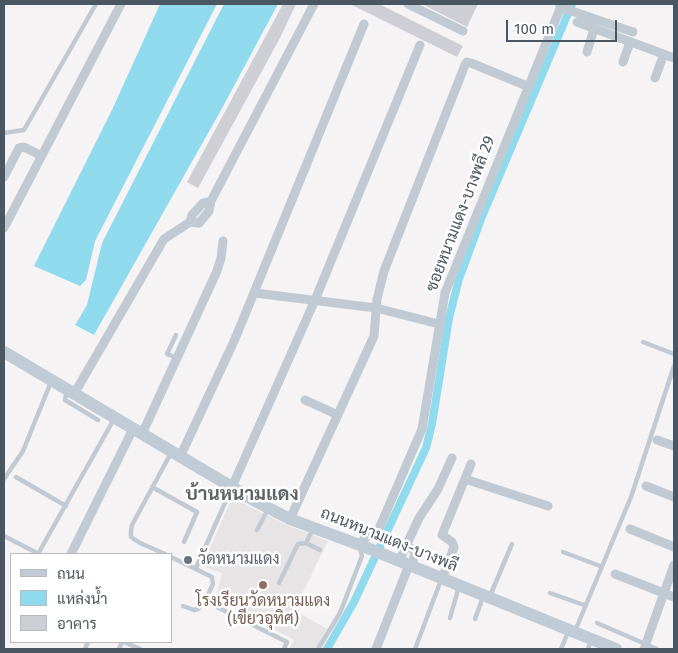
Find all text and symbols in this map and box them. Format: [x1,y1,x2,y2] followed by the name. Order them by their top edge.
[508,10,619,42] scale bar
[514,20,554,38] text: 100 m
[422,133,500,295] street label: ซอยหนามแดง-บางพลี 29
[185,484,299,506] district label: บ้านหนามแดง
[318,504,460,576] street label: ถนนหนามแดง-บางพลี
[198,550,280,570] place label: วัดหนามแดง
[10,553,172,643] legend
[182,554,194,566] marker: วัดหนามแดง
[57,565,85,583] text: ถนน
[257,579,269,591] marker: โรงเรียนวัดหนามแดง (เขียวอุทิศ)
[57,590,108,608] text: แหล่งน้ำ
[196,592,330,630] place label: โรงเรียนวัดหนามแดง (เขียวอุทิศ)
[57,615,97,633] text: อาคาร

